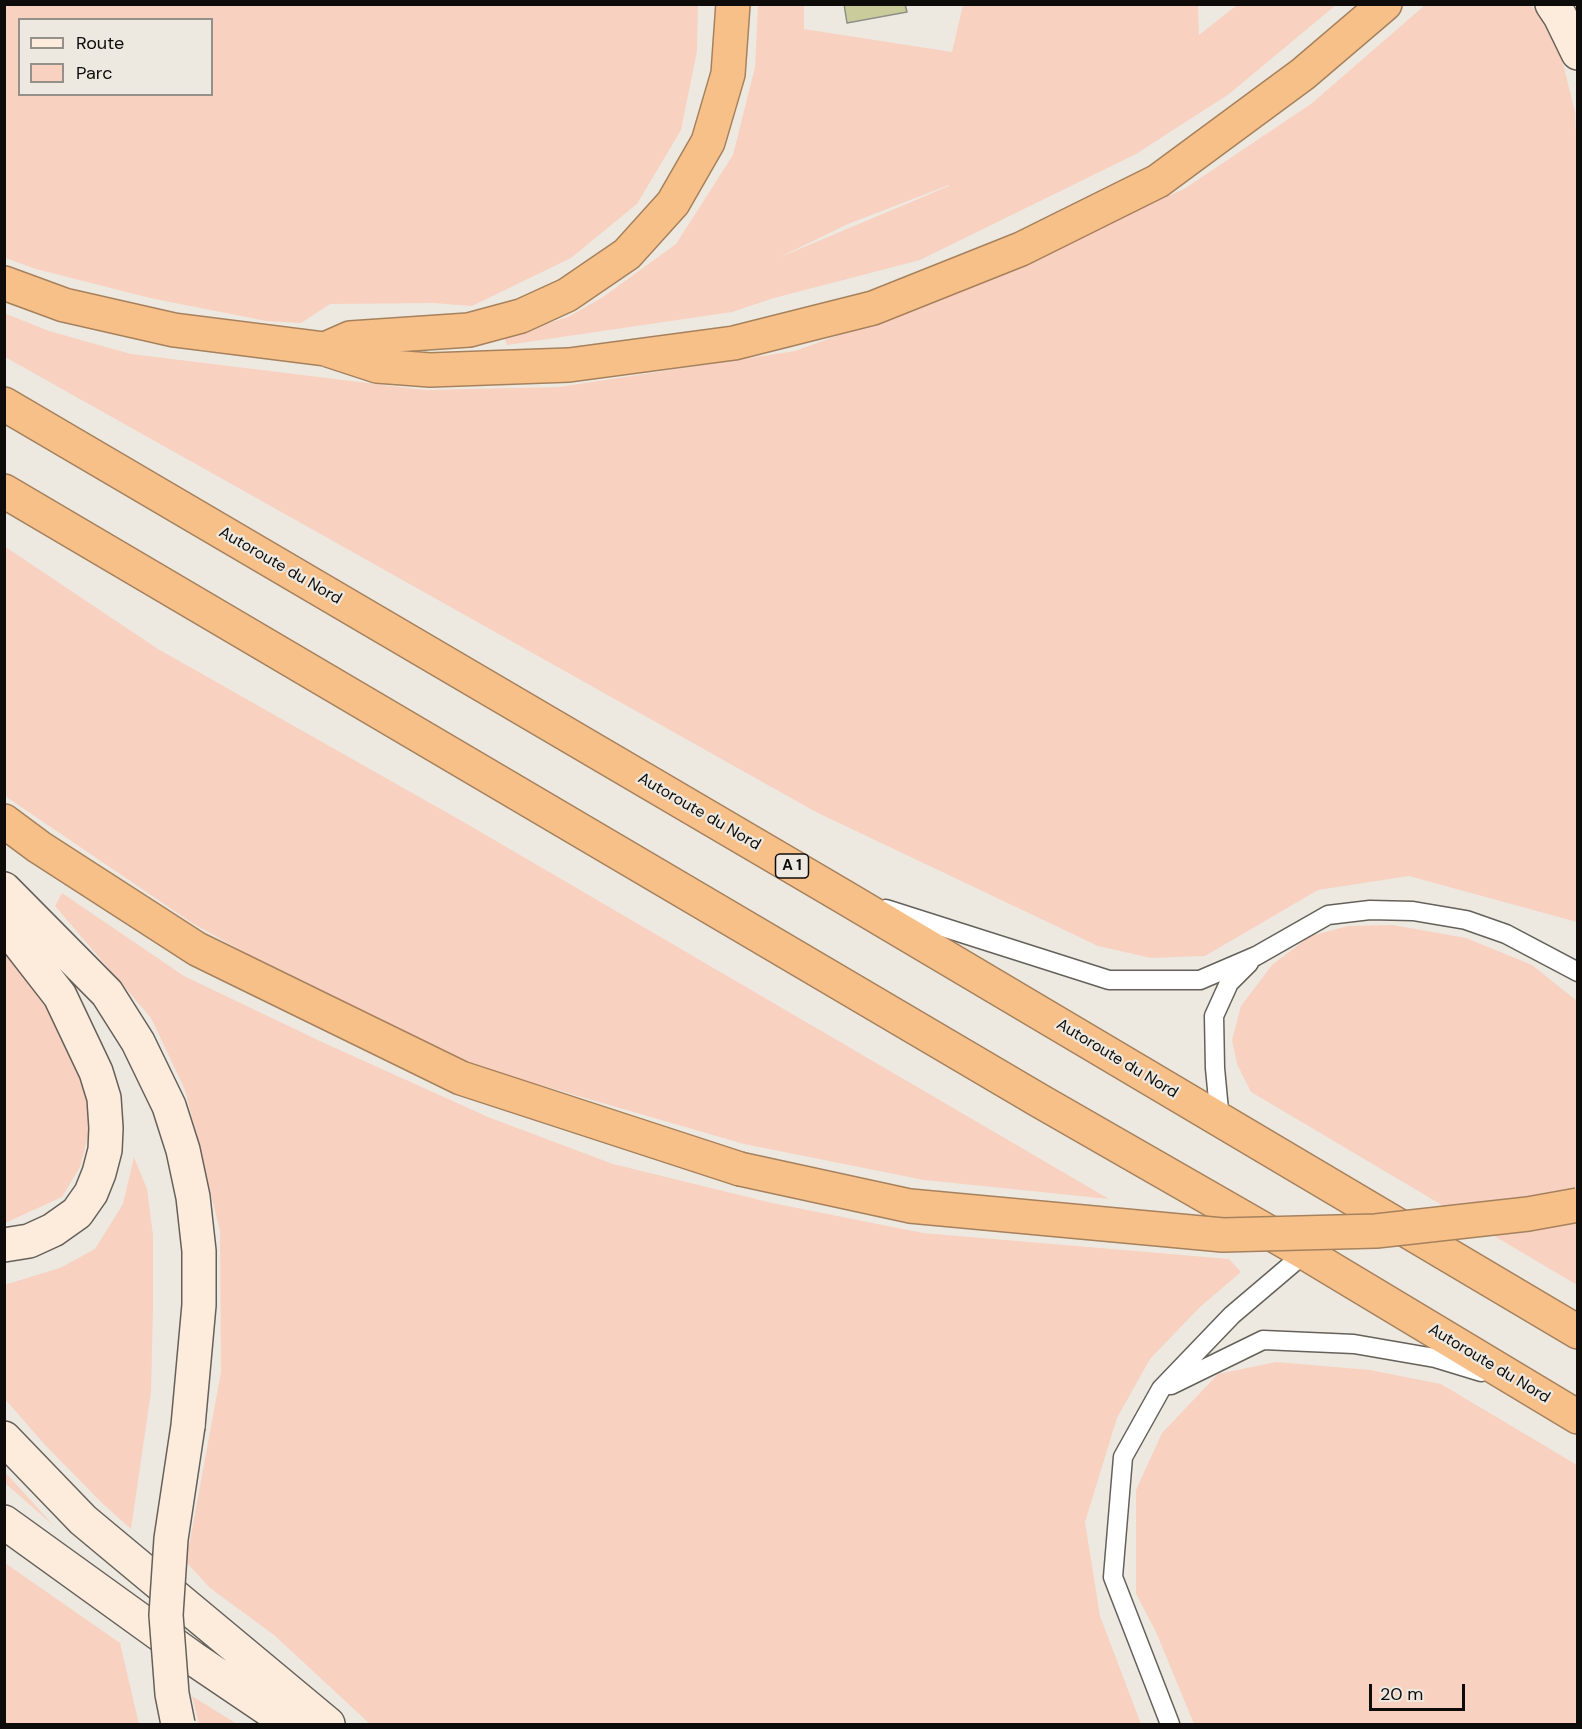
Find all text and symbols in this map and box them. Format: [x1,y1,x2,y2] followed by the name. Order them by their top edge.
[18,18,213,96] legend
[76,31,124,55] text: Route
[76,61,112,85] text: Parc
[215,523,345,609] street label: Autoroute du Nord
[634,769,764,855] street label: Autoroute du Nord
[776,854,808,878] road number: A 1
[1053,1015,1181,1103] street label: Autoroute du Nord
[1425,1320,1553,1408] street label: Autoroute du Nord
[1372,1672,1468,1710] scale bar
[1380,1682,1423,1706] text: 20 m

